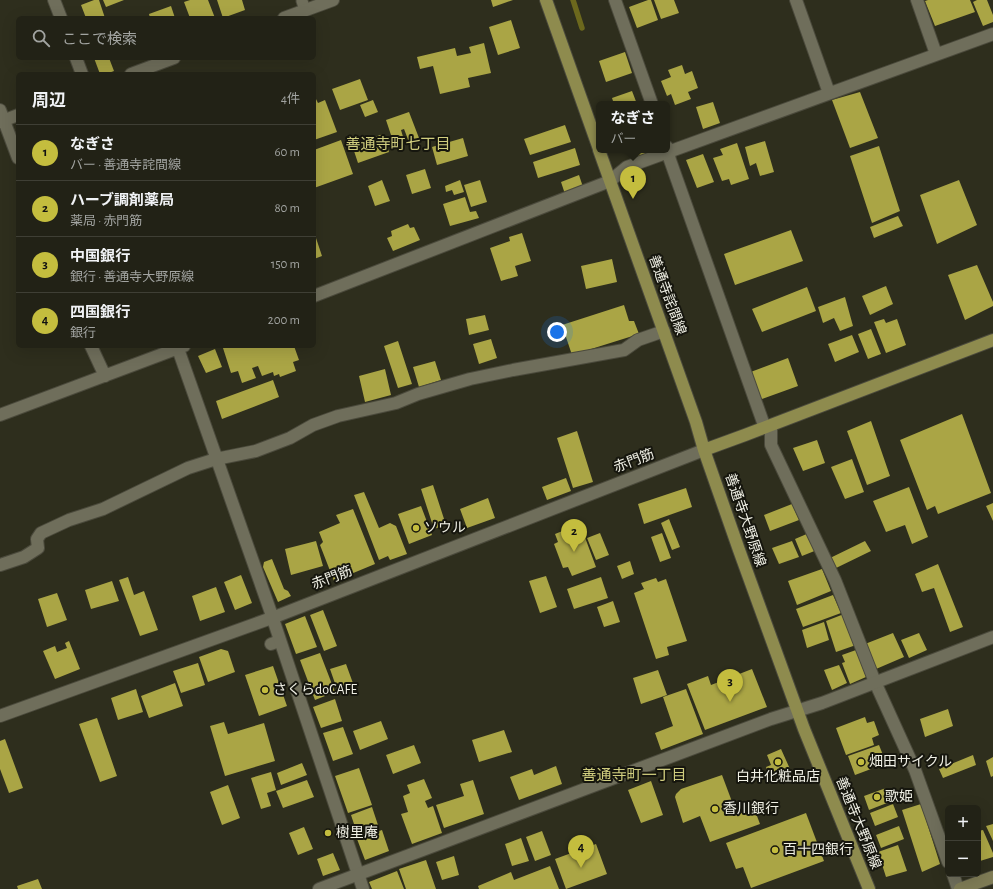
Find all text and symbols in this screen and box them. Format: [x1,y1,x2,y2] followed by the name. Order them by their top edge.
[16,16,316,60] search box
[30,27,52,49] icon: search
[62,32,137,47] text: ここで検索
[32,92,66,109] text: 周辺
[281,93,300,106] text: 4件
[596,101,670,153] popup
[610,111,656,126] text: なぎさ
[610,133,637,146] text: バー
[345,136,451,152] district label: 善通寺町七丁目
[70,137,115,152] text: なぎさ
[43,146,47,159] text: 1
[274,146,300,159] text: 60 m
[70,159,181,172] text: バー · 善通寺詫間線
[620,166,646,199] pin: 1
[70,193,174,208] text: ハーブ調剤薬局
[42,202,48,215] text: 2
[274,202,300,215] text: 80 m
[70,215,142,228] text: 薬局 · 赤門筋
[70,249,130,264] text: 中国銀行
[646,253,689,337] street label: 善通寺詫間線
[42,258,48,271] text: 3
[271,258,300,271] text: 150 m
[70,271,194,284] text: 銀行 · 善通寺大野原線
[70,305,130,320] text: 四国銀行
[42,314,48,327] text: 4
[268,314,300,327] text: 200 m
[547,322,567,342] your location
[70,327,96,340] text: 銀行
[611,445,656,475] street label: 赤門筋
[722,471,769,569] street label: 善通寺大野原線
[561,519,587,552] pin: 2
[424,521,466,535] place label: ソウル
[411,523,421,533] marker: ソウル
[309,562,354,592] street label: 赤門筋
[717,669,743,702] pin: 3
[273,682,358,697] place label: さくらdoCAFE
[260,685,270,695] marker: さくらdoCAFE
[869,754,952,769] place label: 畑田サイクル
[773,757,783,767] marker: 白井化粧品店
[856,757,866,767] marker: 畑田サイクル
[581,767,687,783] district label: 善通寺町一丁目
[736,768,820,784] place label: 白井化粧品店
[833,775,884,871] street label: 善通寺大野原線
[885,789,913,804] place label: 歌姫
[872,792,882,802] marker: 歌姫
[723,801,779,816] place label: 香川銀行
[710,804,720,814] marker: 香川銀行
[945,805,981,877] map controls
[945,805,981,841] button: +
[336,824,378,840] place label: 樹里庵
[323,828,333,838] marker: 樹里庵
[568,835,594,868] pin: 4
[945,841,981,877] button: −
[783,842,853,857] place label: 百十四銀行
[770,845,780,855] marker: 百十四銀行

